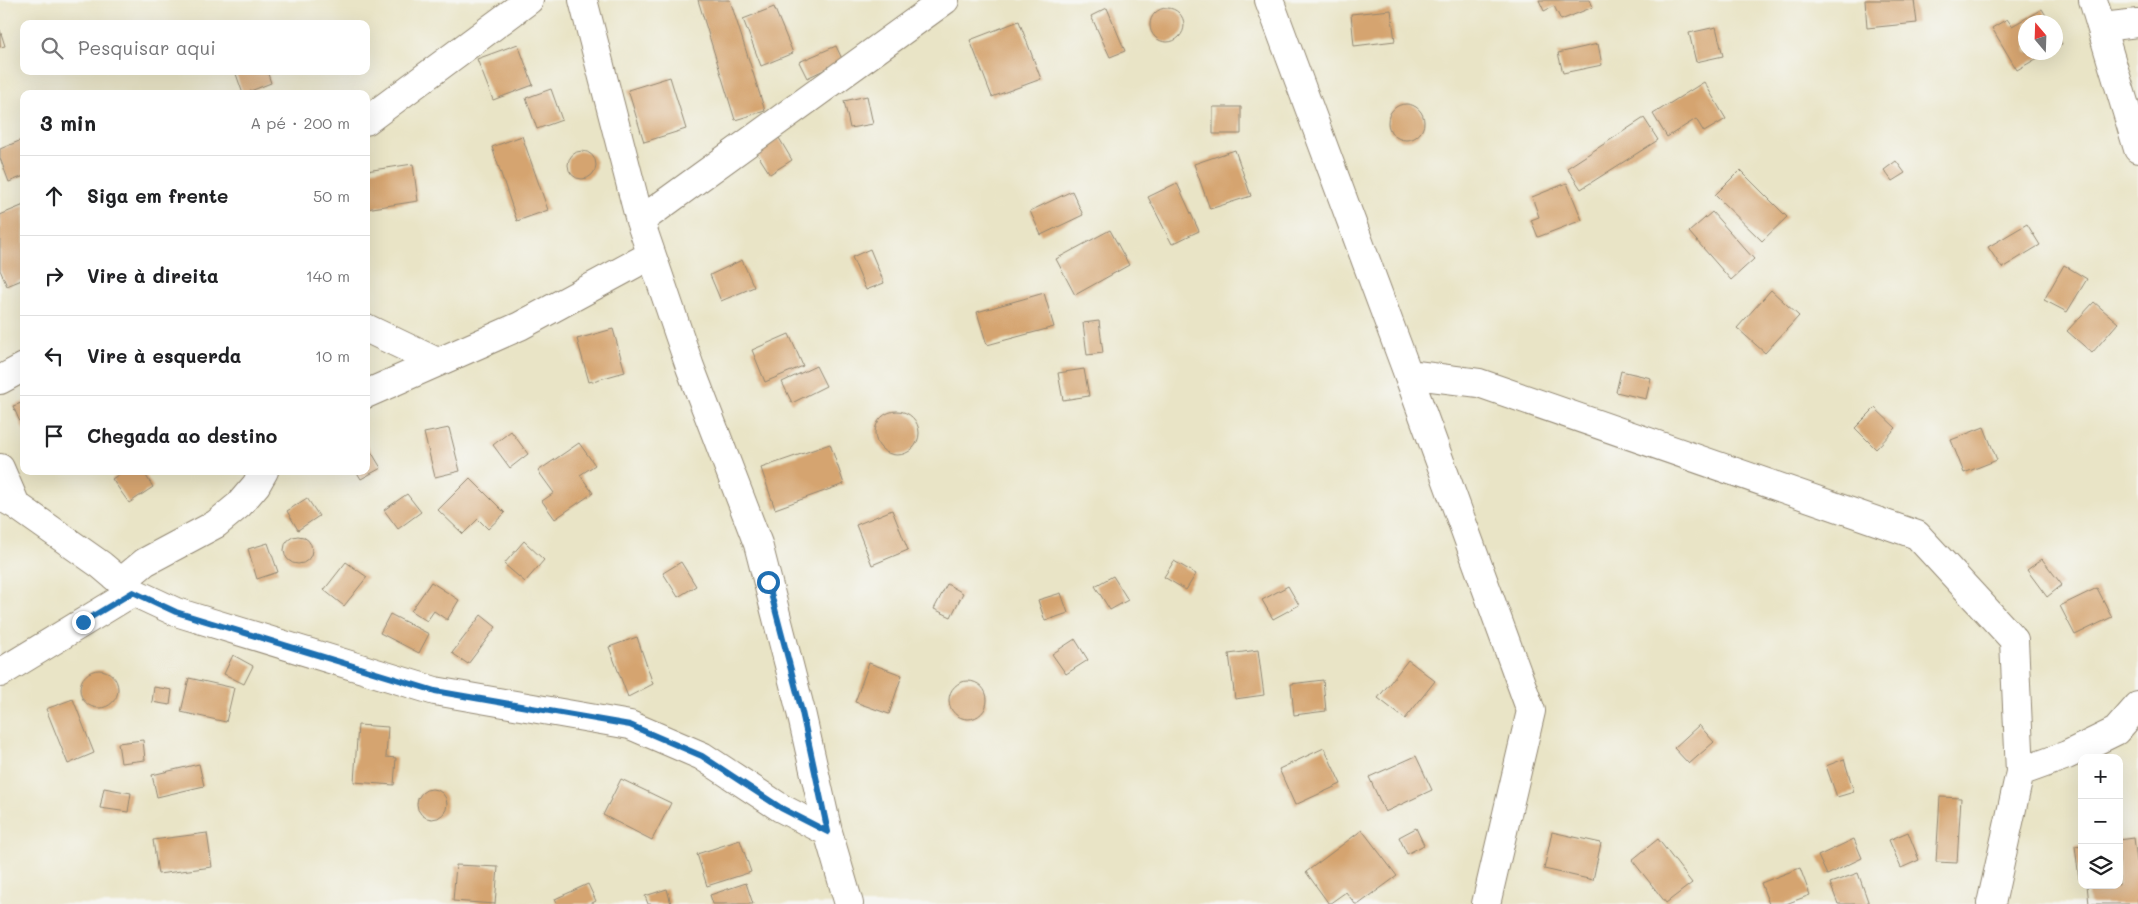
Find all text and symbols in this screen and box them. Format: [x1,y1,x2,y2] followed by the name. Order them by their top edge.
[2018,15,2063,60] north arrow
[20,20,370,75] search box
[38,34,66,62] icon: search
[78,35,216,60] text: Pesquisar aqui
[40,109,96,136] text: 3 min
[250,112,350,133] text: A pé · 200 m
[40,182,68,210] icon: ahead
[87,183,228,208] text: Siga em frente
[313,185,350,206] text: 50 m
[40,262,68,290] icon: right
[87,263,219,288] text: Vire à direita
[306,265,350,286] text: 140 m
[40,342,68,370] icon: left
[87,343,242,368] text: Vire à esquerda
[315,345,350,366] text: 10 m
[40,422,68,450] icon: arrive
[87,423,277,448] text: Chegada ao destino
[757,571,780,594] route start
[72,611,95,634] route end
[2078,754,2123,889] map controls
[2078,754,2123,799] button: +
[2078,799,2123,844] button: −
[2078,844,2123,889] button: layers

